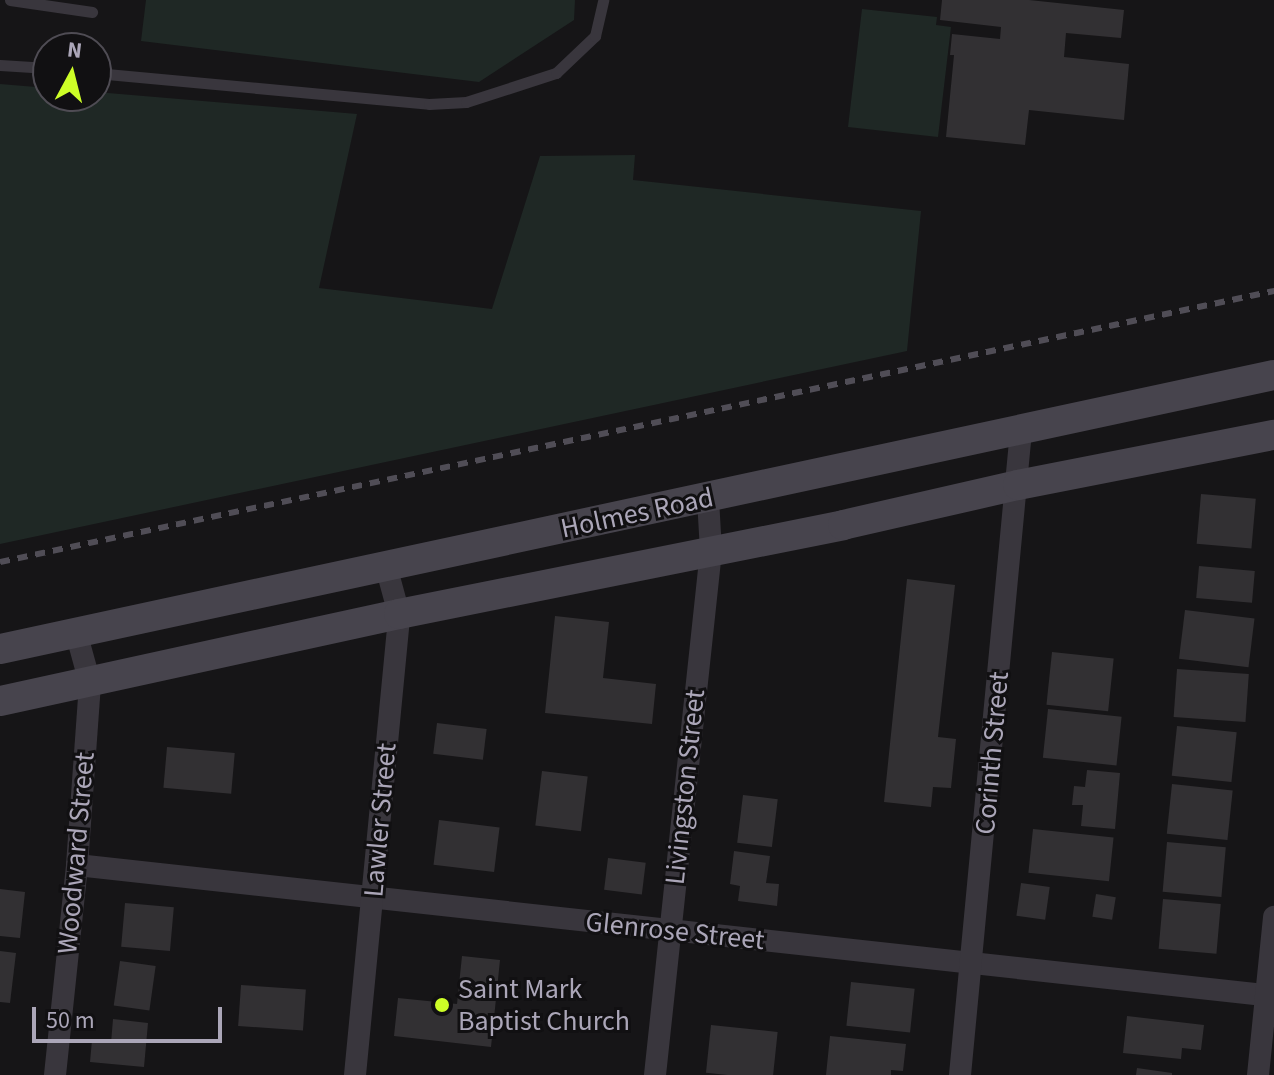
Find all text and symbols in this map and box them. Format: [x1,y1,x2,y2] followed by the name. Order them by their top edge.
[32,32,112,112] north arrow
[65,33,84,67] text: N
[558,480,716,546] street label: Holmes Road
[968,670,1016,836] street label: Corinth Street
[658,688,712,886] street label: Livingston Street
[357,742,403,898] street label: Lawler Street
[50,751,102,955] street label: Woodward Street
[584,905,766,957] street label: Glenrose Street
[458,972,630,1038] place label: Saint Mark Baptist Church
[36,991,226,1041] scale bar
[433,996,451,1014] marker: Saint Mark Baptist Church
[46,1003,95,1038] text: 50 m

